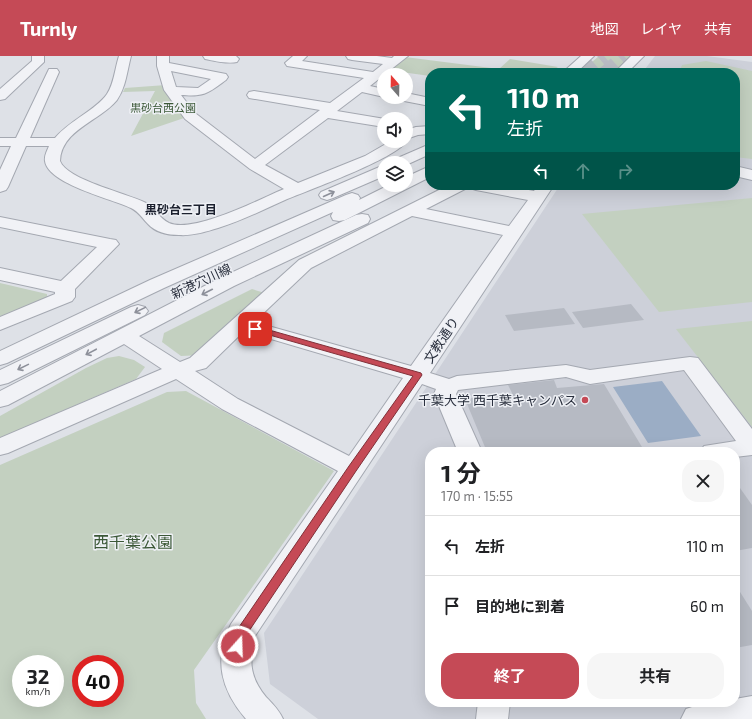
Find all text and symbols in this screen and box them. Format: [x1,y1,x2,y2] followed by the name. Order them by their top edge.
[20,17,77,40] text: Turnly
[590,20,618,37] text: 地図
[640,20,682,37] text: レイヤ
[704,20,732,37] text: 共有
[377,68,413,104] north arrow
[377,68,413,192] map controls
[507,80,580,114] text: 110 m
[441,84,493,136] icon: left
[130,101,196,114] park label: 黒砂台西公園
[377,112,413,148] button: sound
[507,117,543,139] text: 左折
[377,156,413,192] button: layers
[530,160,552,182] icon: left
[572,160,594,182] icon: ahead
[614,160,636,182] icon: right
[322,190,334,197] one-way arrow
[145,202,217,216] district label: 黒砂台三丁目
[168,260,234,302] street label: 新港穴川線
[201,289,213,297] one-way arrow
[134,307,146,314] one-way arrow
[238,312,272,346] pin
[420,314,462,366] street label: 文教通り
[244,318,266,340] icon: arrive
[86,349,98,356] one-way arrow
[17,364,29,371] one-way arrow
[418,392,577,408] place label: 千葉大学 西千葉キャンパス
[580,395,590,405] marker: 千葉大学 西千葉キャンパス
[441,458,481,487] text: 1 分
[682,460,724,502] button: close
[441,488,513,504] text: 170 m · 15:55
[93,532,173,551] park label: 西千葉公園
[441,535,463,557] icon: left
[475,537,505,555] text: 左折
[687,537,724,555] text: 110 m
[441,595,463,617] icon: arrive
[475,597,565,615] text: 目的地に到着
[690,597,724,615] text: 60 m
[217,625,259,667] position arrow
[441,653,579,699] button: 終了
[587,653,724,699] button: 共有
[72,655,124,707] speed limit sign: 40
[27,664,49,688] text: 32
[26,685,50,697] text: km/h

